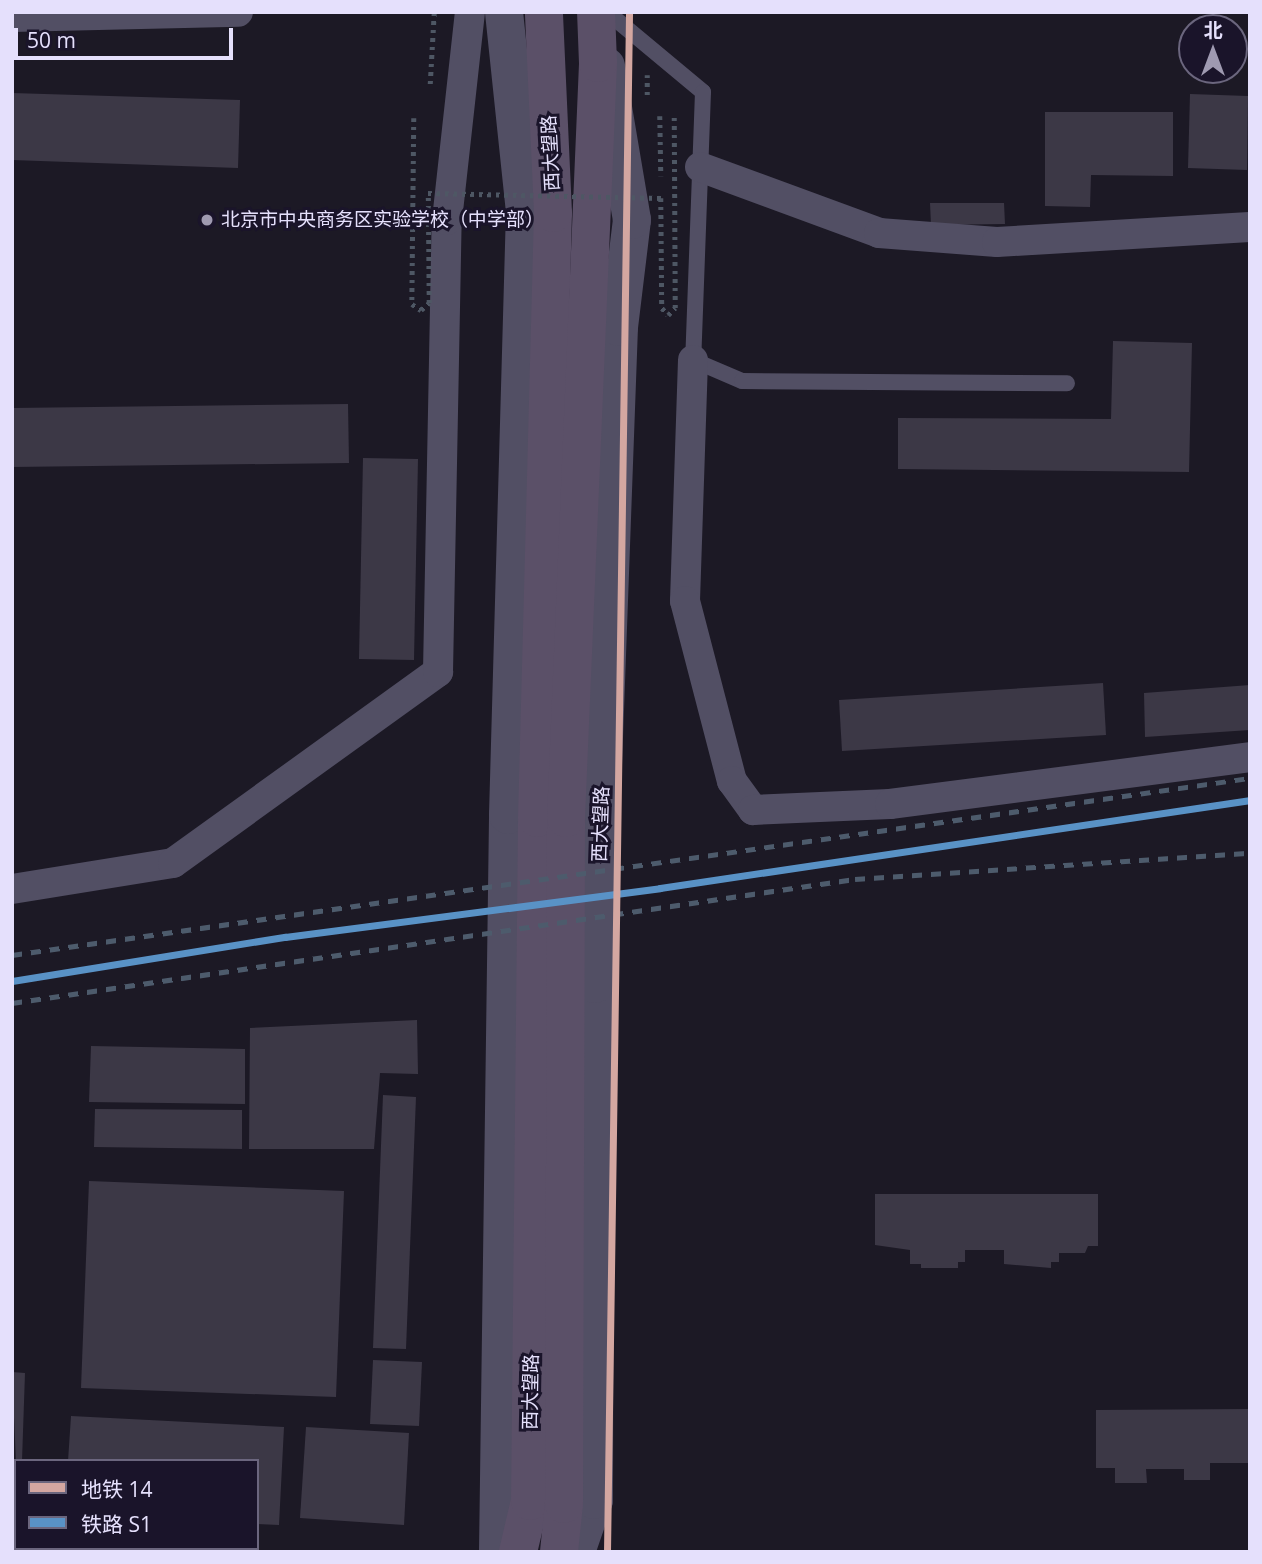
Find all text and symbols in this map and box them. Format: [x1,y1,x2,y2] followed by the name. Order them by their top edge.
[18,14,236,58] scale bar
[1178,14,1248,84] north arrow
[1203,17,1223,43] text: 北
[27,26,76,54] text: 50 m
[538,114,564,192] street label: 西大望路
[221,209,544,231] place label: 北京市中央商务区实验学校（中学部）
[199,212,215,228] marker: 北京市中央商务区实验学校（中学部）
[588,786,614,862] street label: 西大望路
[519,1354,543,1430] street label: 西大望路
[14,1459,259,1550] legend
[81,1475,152,1503] text: 地铁 14
[81,1510,152,1538] text: 铁路 S1

